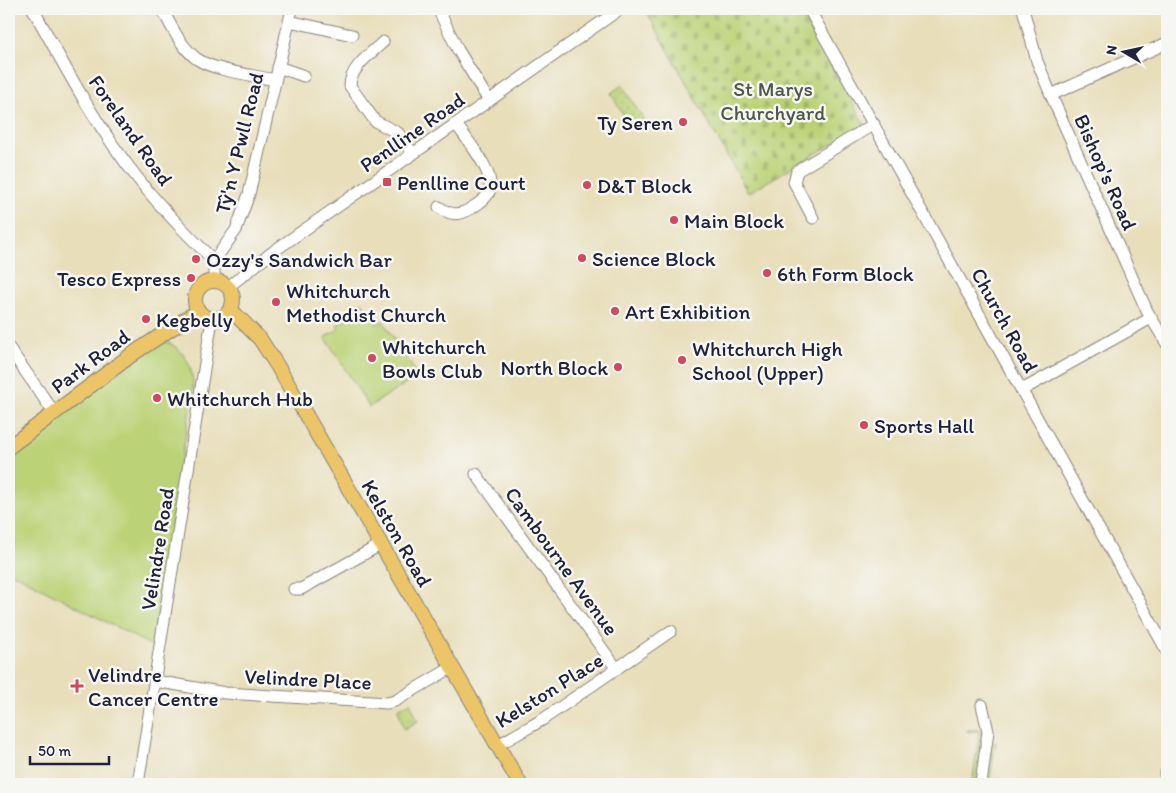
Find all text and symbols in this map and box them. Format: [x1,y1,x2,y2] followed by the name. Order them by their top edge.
[1098,28,1148,78] north arrow
[1103,44,1121,56] text: N
[84,70,178,190] street label: Foreland Road
[209,70,269,216] street label: Tŷ'n Y Pwll Road
[720,76,826,125] park label: St Marys Churchyard
[355,87,469,177] street label: Penlline Road
[597,110,673,135] place label: Ty Seren
[1069,110,1143,234] street label: Bishop's Road
[677,116,689,128] marker: Ty Seren
[397,170,526,195] place label: Penlline Court
[597,173,692,198] place label: D&T Block
[381,176,393,188] marker: Penlline Court
[581,179,593,191] marker: D&T Block
[684,208,784,233] place label: Main Block
[668,214,680,226] marker: Main Block
[592,246,716,271] place label: Science Block
[206,247,392,272] place label: Ozzy's Sandwich Bar
[576,252,588,264] marker: Science Block
[190,253,202,265] marker: Ozzy's Sandwich Bar
[777,261,914,286] place label: 6th Form Block
[966,263,1044,377] street label: Church Road
[57,266,181,291] place label: Tesco Express
[761,267,773,279] marker: 6th Form Block
[185,272,197,284] marker: Tesco Express
[286,278,446,327] place label: Whitchurch Methodist Church
[270,296,282,308] marker: Whitchurch Methodist Church
[625,299,750,324] place label: Art Exhibition
[609,305,621,317] marker: Art Exhibition
[156,307,233,332] place label: Kegbelly
[140,313,152,325] marker: Kegbelly
[46,323,135,399] street label: Park Road
[382,334,487,383] place label: Whitchurch Bowls Club
[692,336,843,385] place label: Whitchurch High School (Upper)
[366,352,378,364] marker: Whitchurch Bowls Club
[676,354,688,366] marker: Whitchurch High School (Upper)
[501,355,608,380] place label: North Block
[612,361,624,373] marker: North Block
[167,386,313,411] place label: Whitchurch Hub
[151,392,163,404] marker: Whitchurch Hub
[874,413,974,438] place label: Sports Hall
[858,419,870,431] marker: Sports Hall
[356,475,438,591] street label: Kelston Road
[500,482,624,640] street label: Cambourne Avenue
[135,486,179,612] street label: Velindre Road
[490,647,608,733] street label: Kelston Place
[88,662,219,711] place label: Velindre Cancer Centre
[244,663,372,695] street label: Velindre Place
[70,679,84,693] marker: Velindre Cancer Centre
[30,733,109,765] scale bar
[38,742,71,760] text: 50 m

